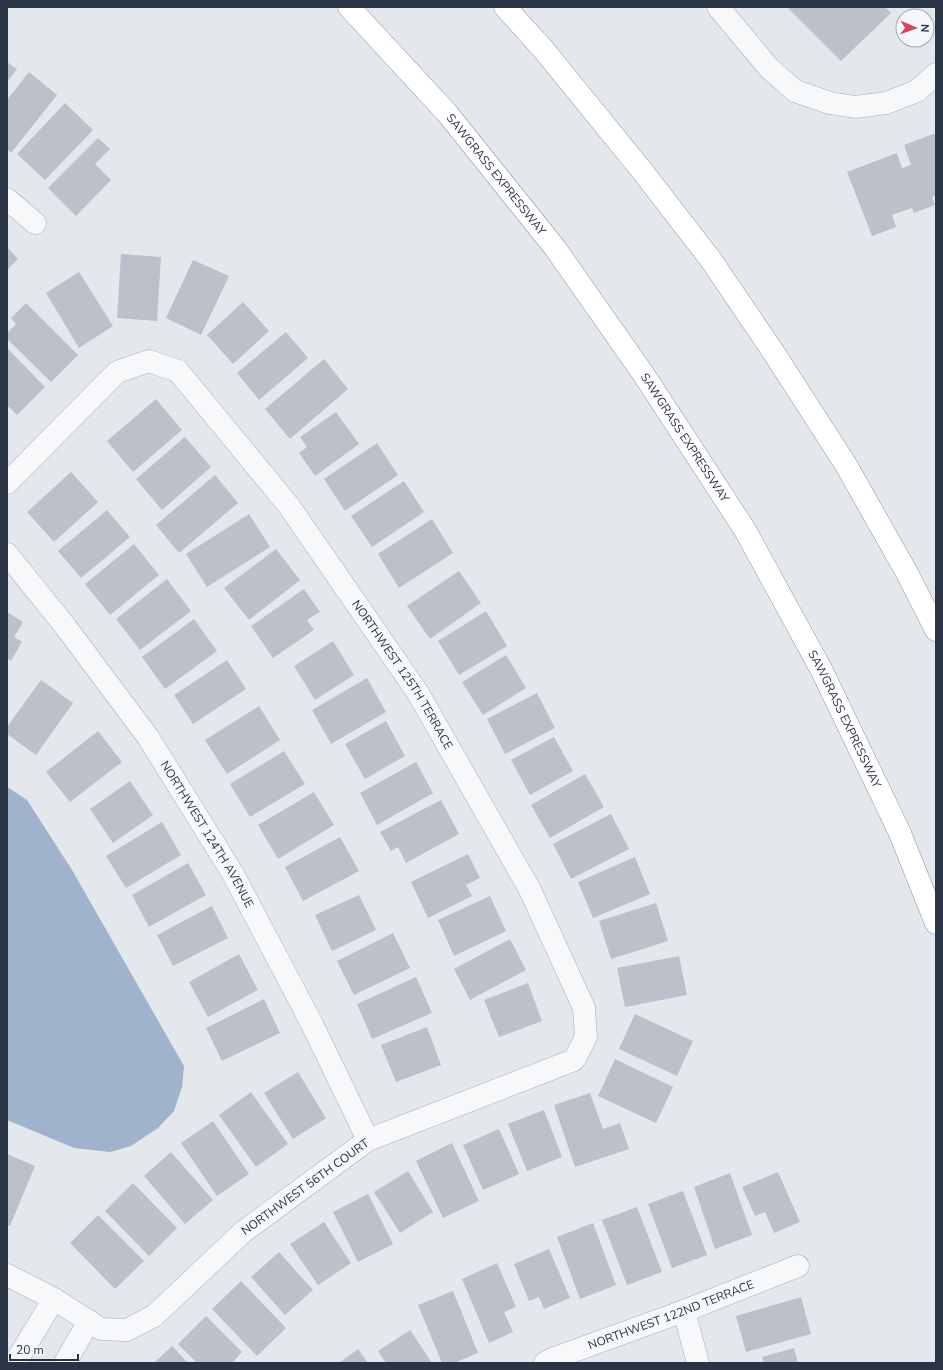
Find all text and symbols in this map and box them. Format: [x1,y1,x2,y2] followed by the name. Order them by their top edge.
[895,8,935,48] north arrow
[917,24,932,33] text: N
[443,110,550,239] street label: SAWGRASS EXPRESSWAY
[637,370,733,506] street label: SAWGRASS EXPRESSWAY
[348,597,456,752] street label: NORTHWEST 125TH TERRACE
[804,647,885,791] street label: SAWGRASS EXPRESSWAY
[157,758,257,911] street label: NORTHWEST 124TH AVENUE
[238,1135,373,1239] street label: NORTHWEST 56TH COURT
[586,1276,756,1353] street label: NORTHWEST 122ND TERRACE
[10,1336,78,1362] scale bar
[16,1342,44,1358] text: 20 m

